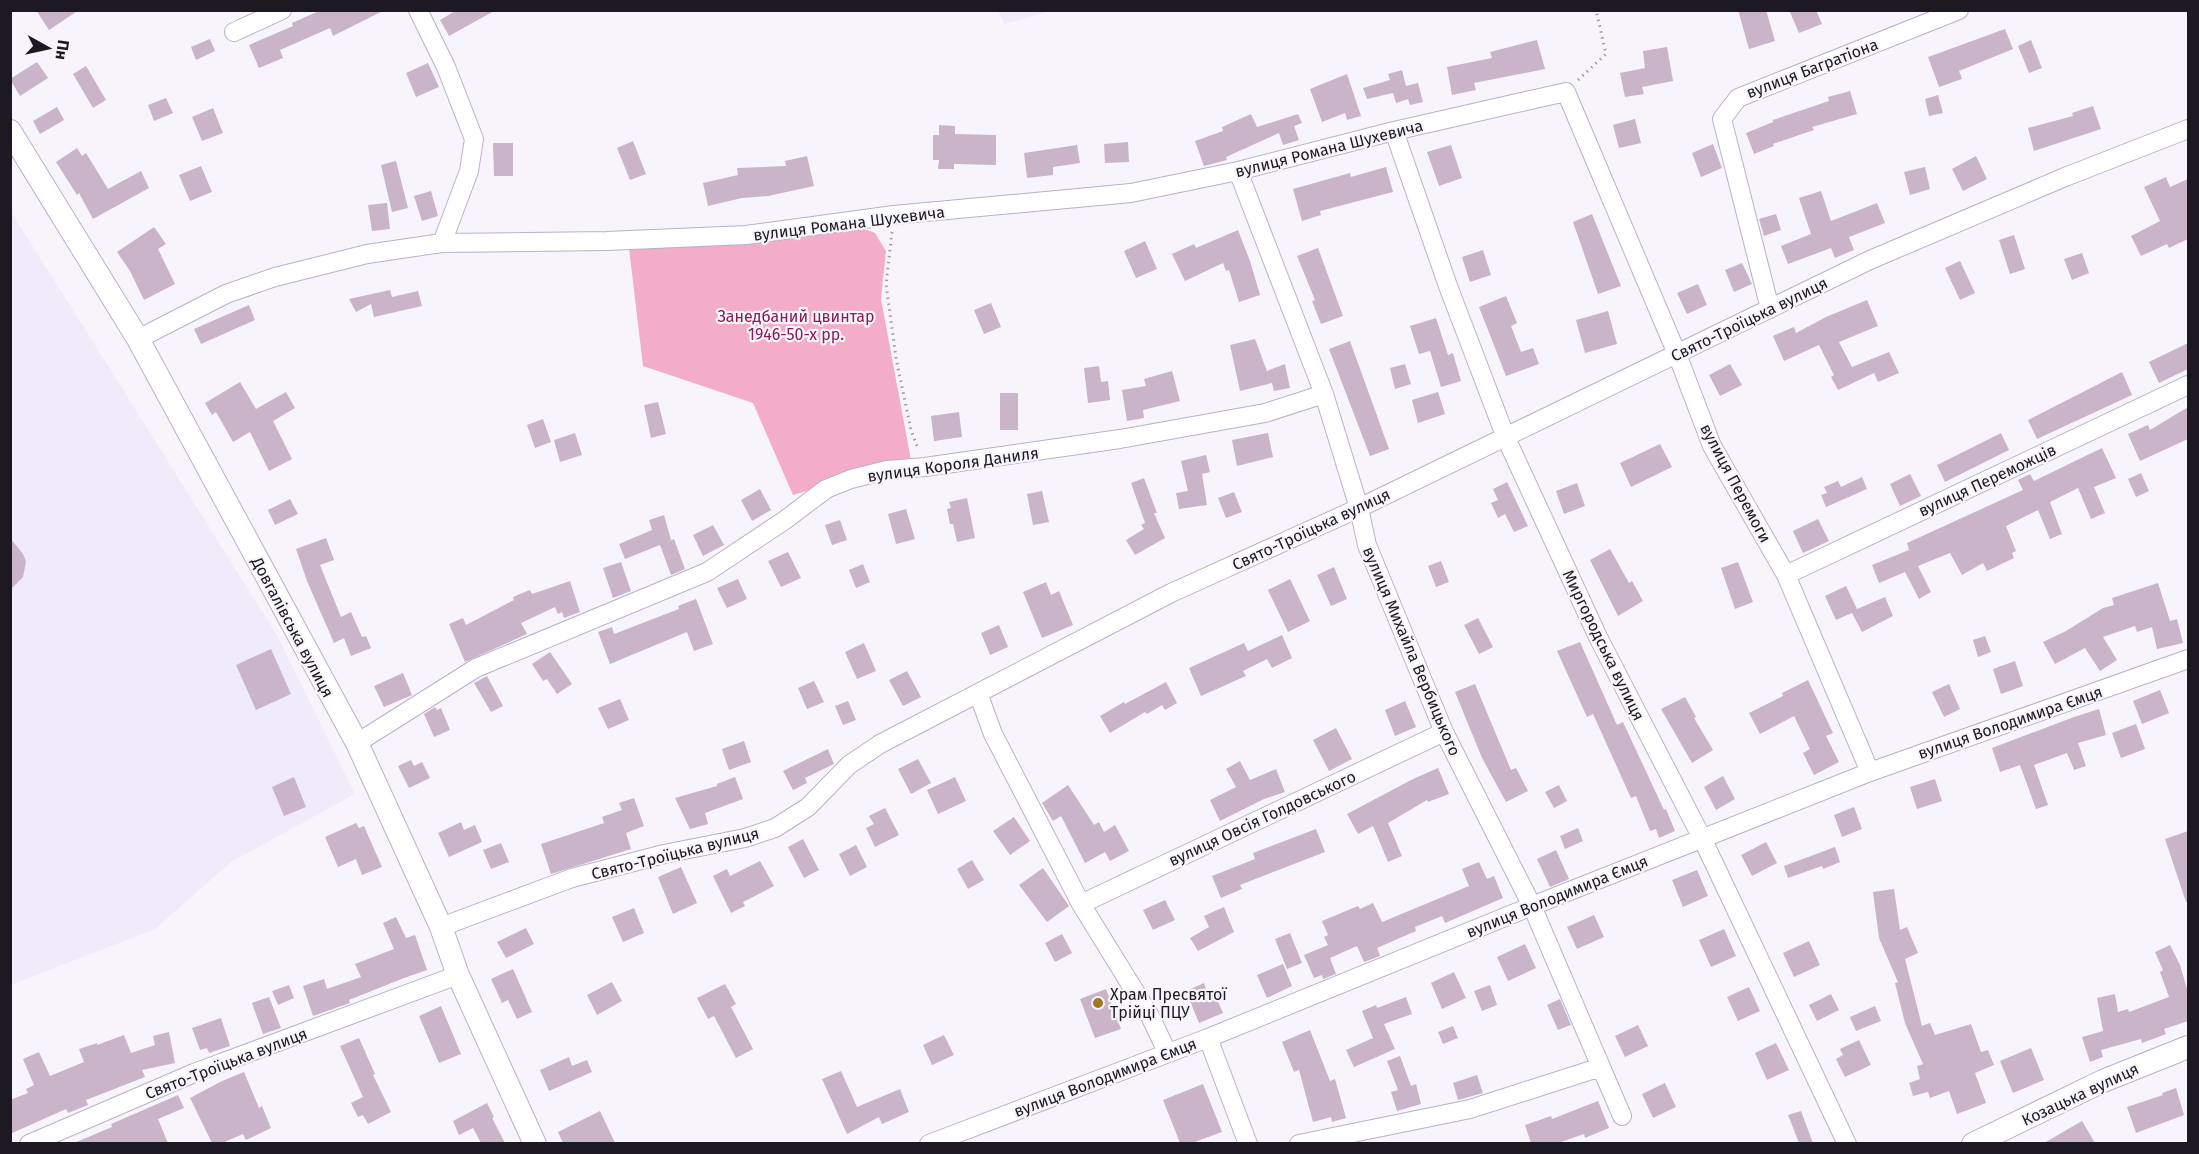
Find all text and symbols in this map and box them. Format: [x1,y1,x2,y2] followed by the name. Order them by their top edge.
[18,18,78,78] north arrow
[1744,35,1881,102] street label: вулиця Багратіона
[52,39,73,61] text: Пн
[1233,116,1425,181] street label: вулиця Романа Шухевича
[752,202,946,245] street label: вулиця Романа Шухевича
[1668,273,1831,366] street label: Свято-Троїцька вулиця
[717,307,875,344] park label: Занедбаний цвинтар 1946-50-х рр.
[1696,420,1775,546] street label: вулиця Перемоги
[1915,440,2059,521] street label: вулиця Переможців
[866,443,1040,486] street label: вулиця Короля Даниля
[1229,484,1393,574] street label: Свято-Троїцька вулиця
[1359,544,1464,759] street label: вулиця Михайла Вербицького
[247,553,338,701] street label: Довгалівська вулиця
[1559,567,1648,724] street label: Миргородська вулиця
[1915,682,2105,763] street label: вулиця Володимира Ємця
[1166,767,1359,870] street label: вулиця Овсія Голдовського
[589,823,761,884] street label: Свято-Троїцька вулиця
[1464,851,1651,942] street label: вулиця Володимира Ємця
[1110,985,1227,1022] place label: Храм Пресвятої Трійці ПЦУ
[1091,996,1105,1010] marker: Храм Пресвятої Трійці ПЦУ
[142,1024,310,1103] street label: Свято-Троїцька вулиця
[1011,1034,1199,1121] street label: вулиця Володимира Ємця
[2019,1059,2142,1130] street label: Козацька вулиця

